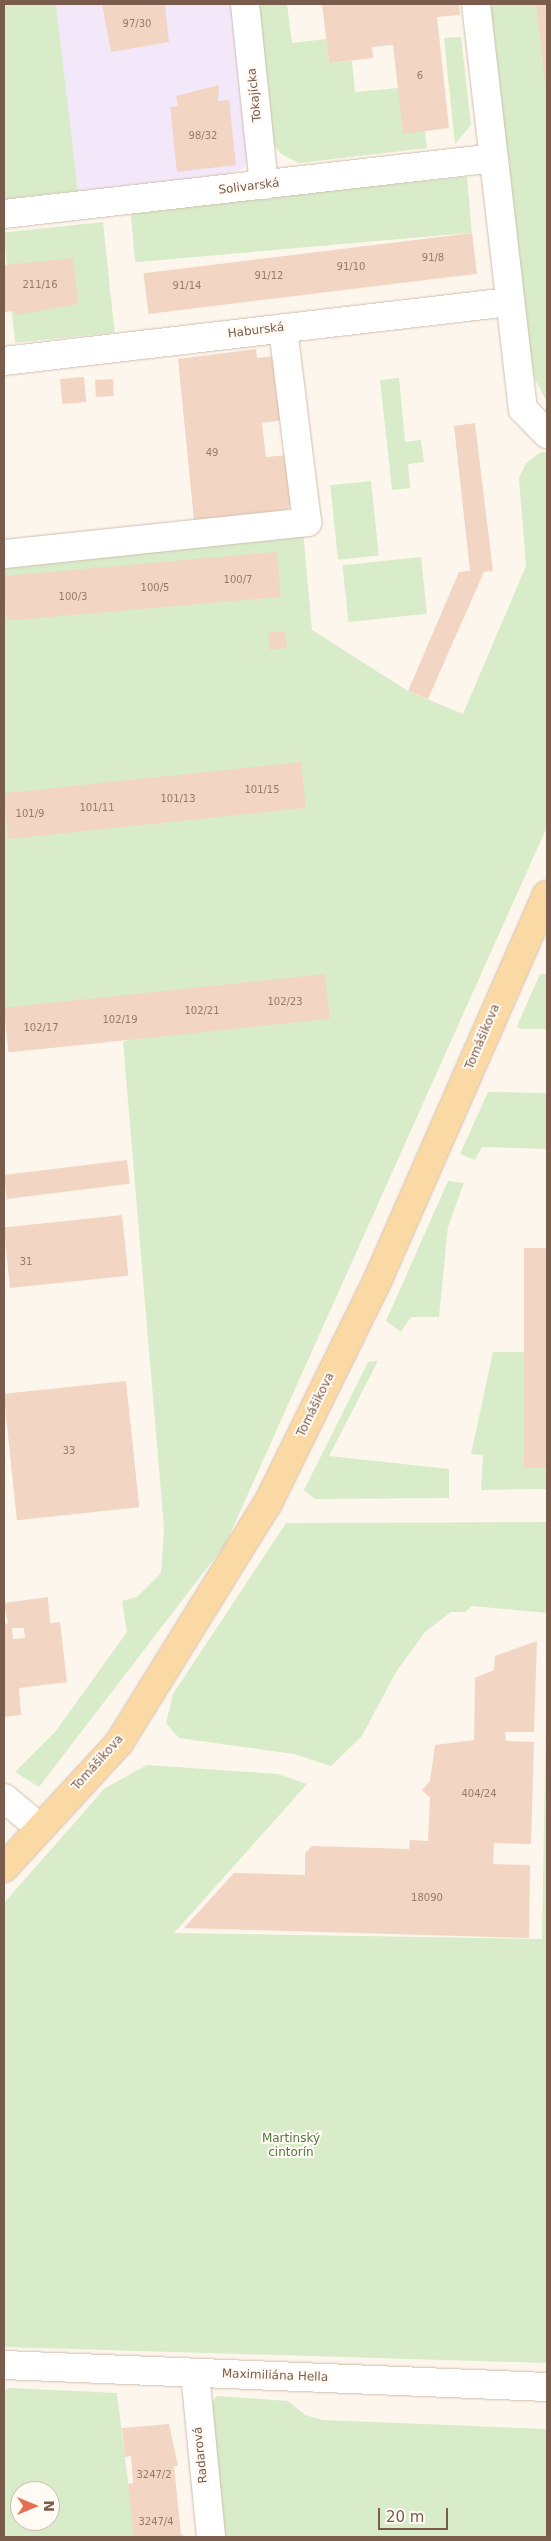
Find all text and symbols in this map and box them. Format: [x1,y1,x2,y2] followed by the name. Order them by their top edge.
[123,18,151,30] house number: 97/30
[245,67,265,123] street label: Tokajícka
[417,70,423,82] house number: 6
[189,130,217,142] house number: 98/32
[218,176,280,198] street label: Solivarská
[422,252,444,264] house number: 91/8
[337,261,365,273] house number: 91/10
[255,270,283,282] house number: 91/12
[22,279,58,291] house number: 211/16
[173,280,201,292] house number: 91/14
[227,320,285,342] street label: Haburská
[206,447,218,459] house number: 49
[224,574,252,586] house number: 100/7
[141,582,169,594] house number: 100/5
[59,591,87,603] house number: 100/3
[244,784,280,796] house number: 101/15
[160,793,196,805] house number: 101/13
[79,802,115,814] house number: 101/11
[16,808,44,820] house number: 101/9
[267,996,303,1008] house number: 102/23
[463,1002,503,1072] street label: Tomášikova
[184,1005,220,1017] house number: 102/21
[102,1014,138,1026] house number: 102/19
[23,1022,59,1034] house number: 102/17
[20,1256,32,1268] house number: 31
[294,1371,338,1439] street label: Tomášikova
[63,1445,75,1457] house number: 33
[69,1732,127,1794] street label: Tomášikova
[461,1788,497,1800] house number: 404/24
[411,1892,443,1904] house number: 18090
[262,2132,320,2160] park label: Martinský cintorín
[222,2367,328,2385] street label: Maximiliána Hella
[191,2426,211,2484] street label: Radarová
[136,2469,172,2481] house number: 3247/2
[10,2481,60,2531] north arrow
[381,2498,451,2530] scale bar
[41,2500,57,2512] text: N
[386,2508,424,2526] text: 20 m
[138,2516,174,2528] house number: 3247/4

